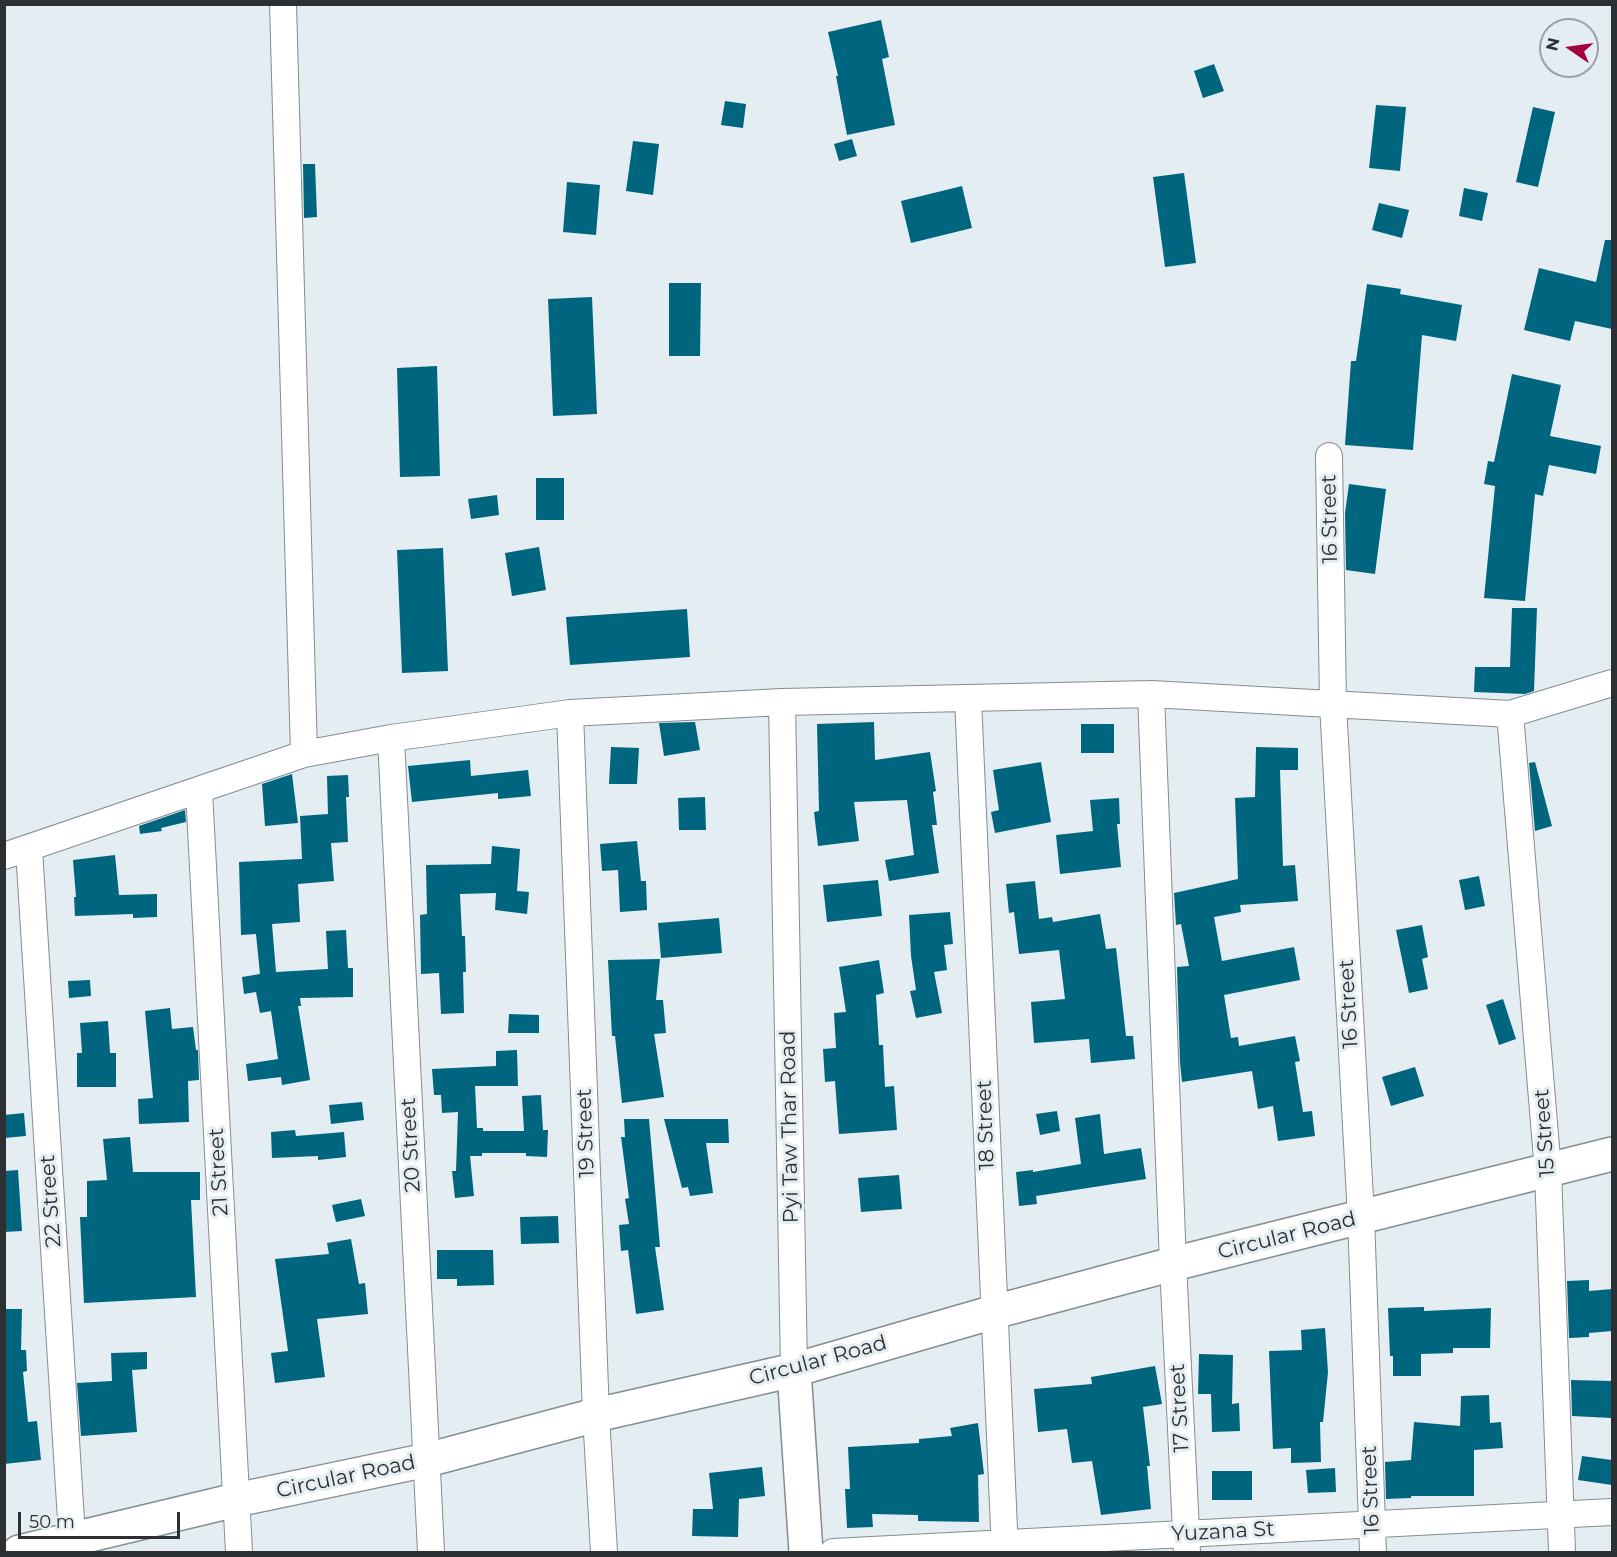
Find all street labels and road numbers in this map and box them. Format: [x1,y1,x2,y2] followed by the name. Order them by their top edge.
[1317,474,1343,564] street label: 16 Street
[1334,959,1364,1049] street label: 16 Street
[776,1030,804,1224] street label: Pyi Taw Thar Road
[972,1080,1000,1170] street label: 18 Street
[572,1088,600,1178] street label: 19 Street
[1529,1088,1561,1178] street label: 15 Street
[396,1097,426,1193] street label: 20 Street
[204,1127,234,1217] street label: 21 Street
[35,1154,67,1248] street label: 22 Street
[1215,1207,1359,1265] street label: Circular Road
[746,1331,890,1391] street label: Circular Road
[1165,1363,1195,1453] street label: 17 Street
[1357,1445,1385,1535] street label: 16 Street
[274,1450,418,1504] street label: Circular Road
[1171,1517,1275,1547] street label: Yuzana St

